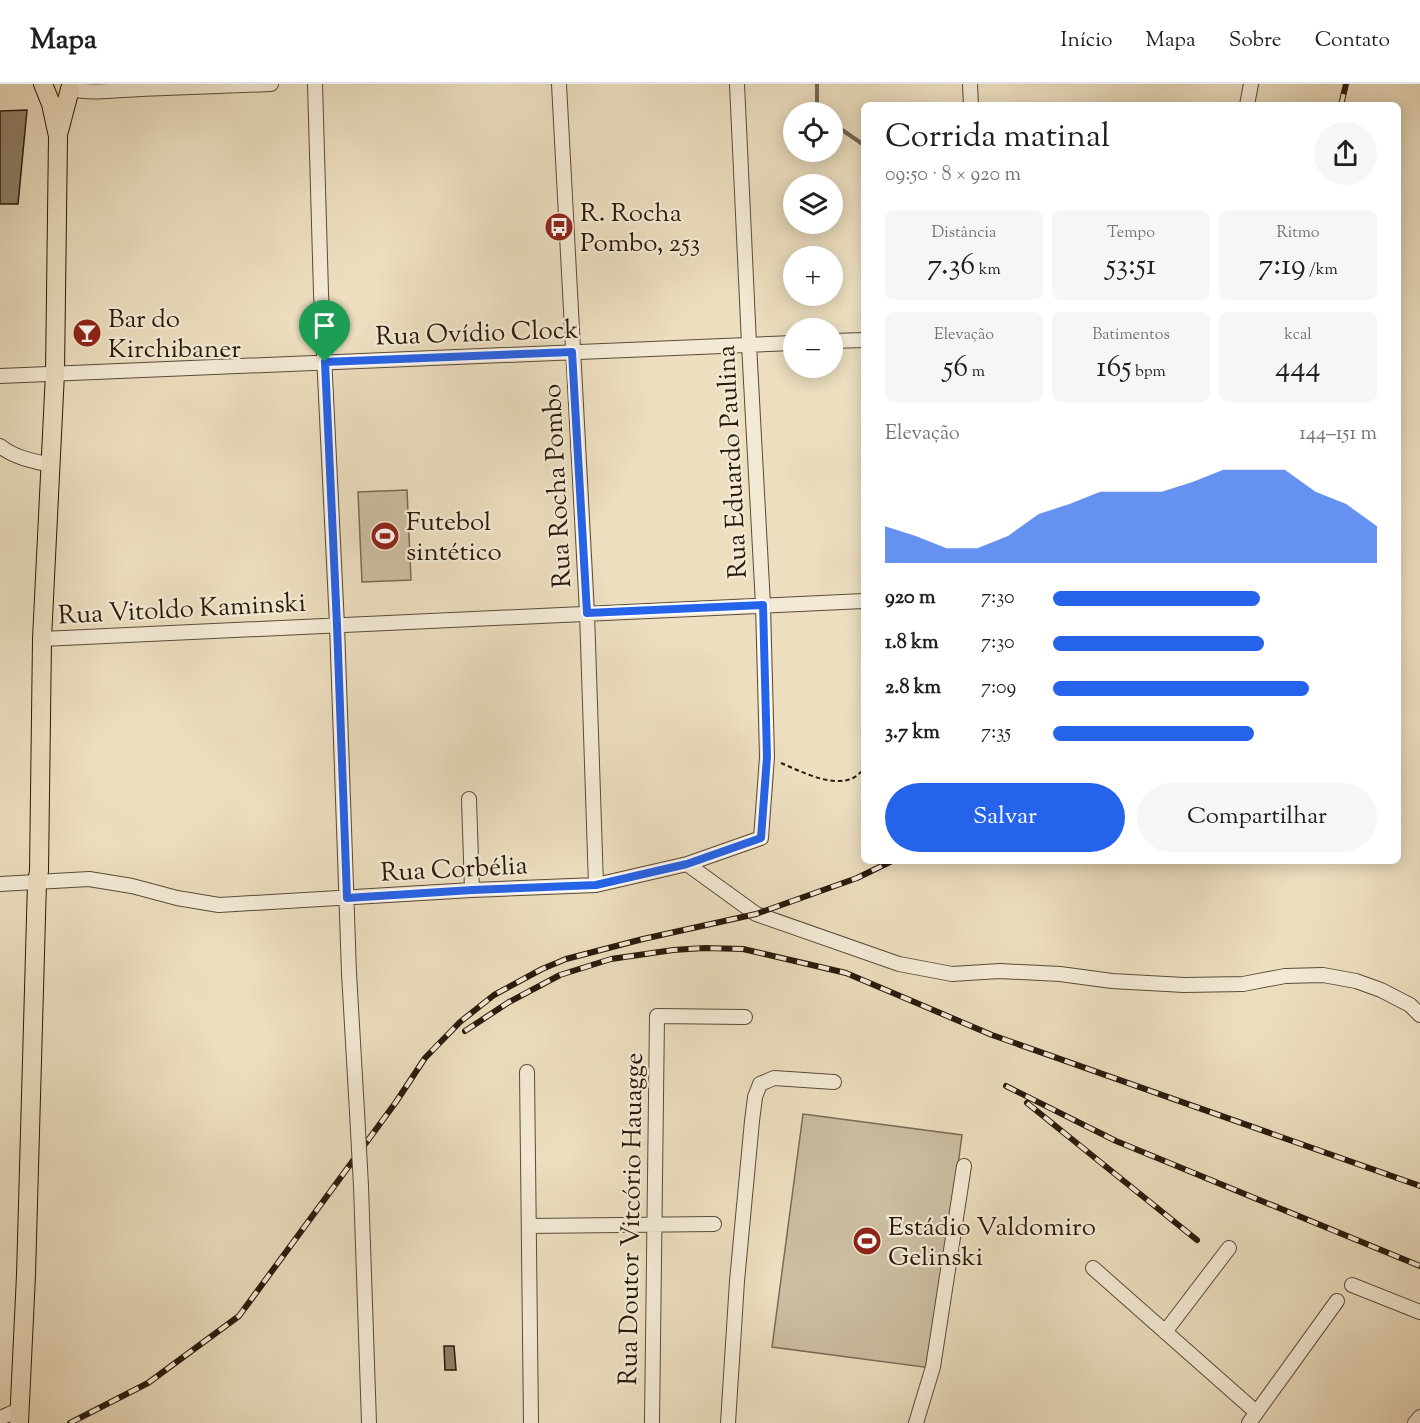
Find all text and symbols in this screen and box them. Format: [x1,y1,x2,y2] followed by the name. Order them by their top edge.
[30,21,97,61] text: Mapa
[1061,26,1113,56] text: Início
[1146,26,1196,56] text: Mapa
[1229,26,1282,56] text: Sobre
[1315,26,1390,56] text: Contato
[783,102,843,378] map controls
[783,102,843,162] button: locate
[885,114,1110,162] text: Corrida matinal
[1314,122,1377,185] button: share
[885,161,1021,190] text: 09:50 · 8 × 920 m
[783,174,843,234] button: layers
[580,196,700,263] place label: R. Rocha Pombo, 253
[543,211,575,243] bus stop icon: R. Rocha Pombo, 253
[932,222,996,245] text: Distância
[1107,222,1155,245] text: Tempo
[1276,222,1320,245] text: Ritmo
[927,245,975,288] text: 7.36
[1106,245,1156,288] text: 53:51
[1258,245,1305,288] text: 7:19
[783,246,843,306] button: +
[975,259,1001,282] text: km
[1305,259,1338,282] text: /km
[299,300,350,362] pin
[108,302,241,369] place label: Bar do Kirchibaner
[308,309,341,342] icon: arrive
[375,312,579,357] street label: Rua Ovídio Clock
[71,317,103,349] bar icon: Bar do Kirchibaner
[783,318,843,378] button: −
[934,324,994,347] text: Elevação
[1092,324,1170,347] text: Batimentos
[1284,324,1312,347] text: kcal
[709,344,758,580] street label: Rua Eduardo Paulina
[943,347,968,390] text: 56
[1096,347,1132,390] text: 165
[1275,347,1321,390] text: 444
[968,361,985,384] text: m
[1132,361,1166,384] text: bpm
[535,383,582,589] street label: Rua Rocha Pombo
[885,420,960,449] text: Elevação
[1299,420,1377,449] text: 144–151 m
[406,505,502,572] place label: Futebol sintético
[369,520,401,552] sports icon: Futebol sintético
[885,584,935,613] text: 920 m
[981,584,1015,613] text: 7:30
[57,586,307,635] street label: Rua Vitoldo Kaminski
[885,629,939,658] text: 1.8 km
[981,629,1015,658] text: 7:30
[885,674,941,703] text: 2.8 km
[981,674,1016,703] text: 7:09
[885,719,940,748] text: 3.7 km
[981,719,1011,748] text: 7:35
[885,783,1125,852] button: Salvar
[1137,783,1377,852] button: Compartilhar
[380,848,529,893] street label: Rua Corbélia
[611,1052,654,1386] street label: Rua Doutor Vitcório Hauagge
[888,1210,1096,1277] place label: Estádio Valdomiro Gelinski
[851,1225,883,1257] sports icon: Estádio Valdomiro Gelinski

